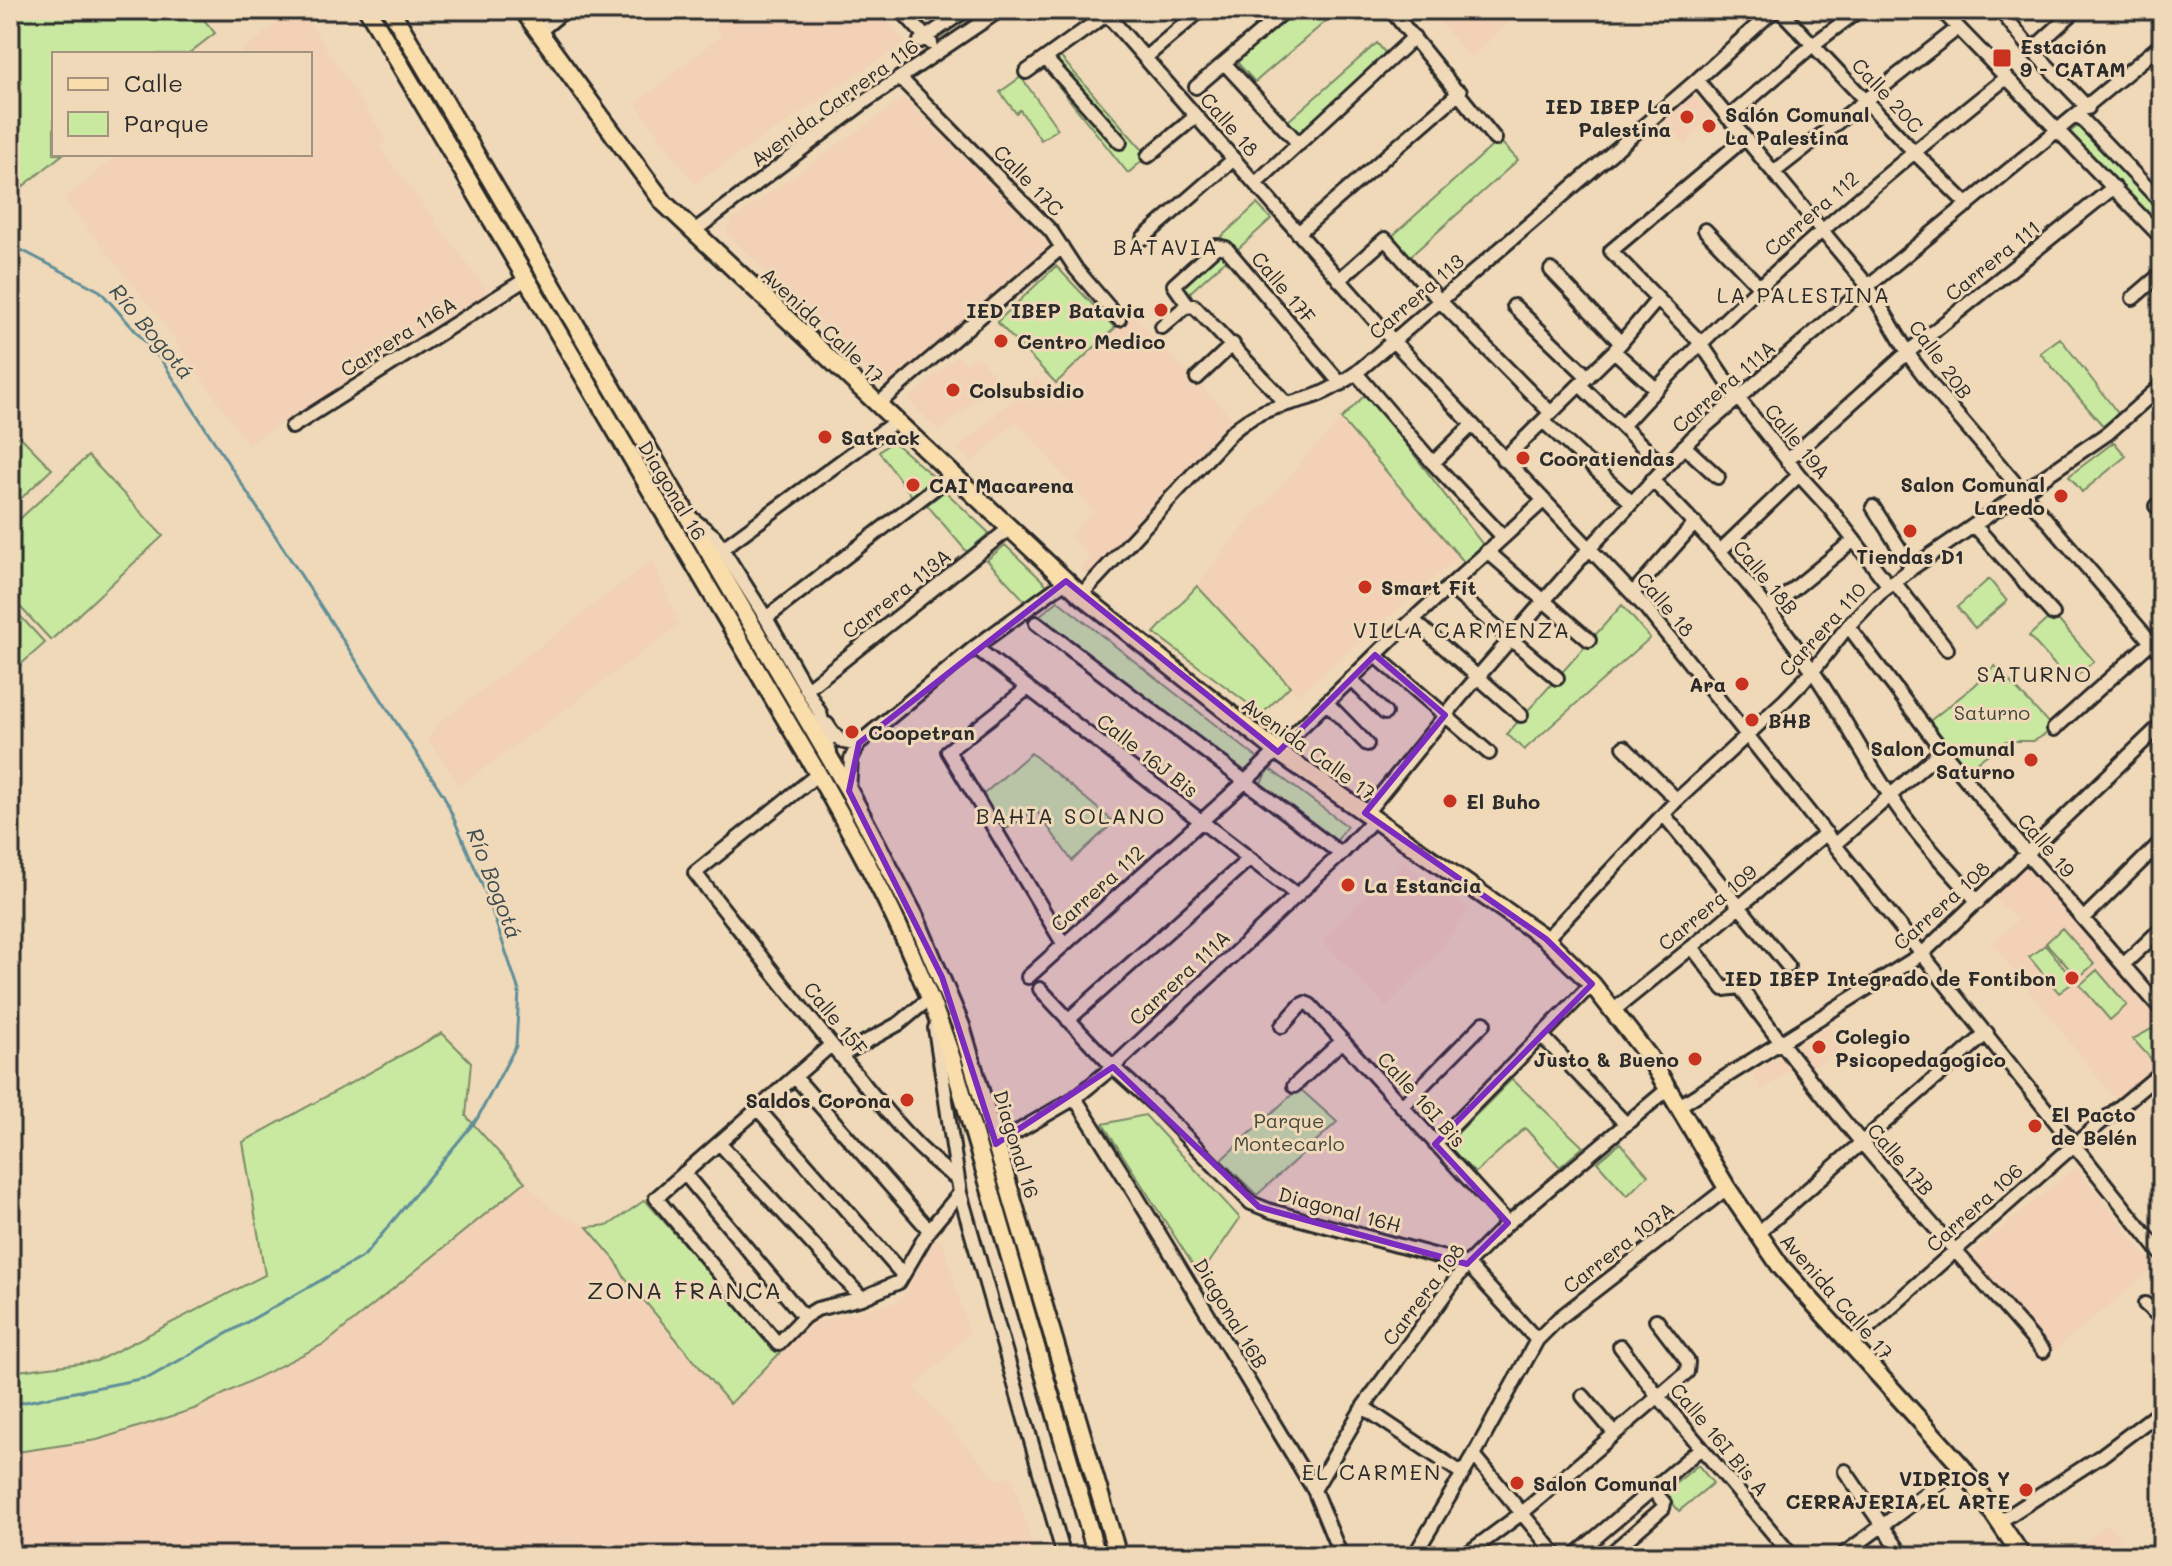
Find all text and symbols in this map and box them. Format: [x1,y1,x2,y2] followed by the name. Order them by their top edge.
[745,32,923,172] street label: Avenida Carrera 116
[2020,33,2126,82] place label: Estación 9 - CATAM
[1991,47,2013,69] marker: Estación 9 - CATAM
[52,52,312,156] legend
[1847,52,1929,138] street label: Calle 20C
[124,67,183,98] text: Calle
[1195,87,1265,161] street label: Calle 18
[1545,93,1671,142] place label: IED IBEP La Palestina
[1725,101,1870,150] place label: Salón Comunal La Palestina
[124,107,209,138] text: Parque
[1678,108,1696,126] marker: IED IBEP La Palestina
[1700,117,1718,135] marker: Salón Comunal La Palestina
[988,139,1070,221] street label: Calle 17C
[1758,165,1864,261] street label: Carrera 112
[1939,214,2045,306] street label: Carrera 111
[1113,232,1219,261] district label: BATAVIA
[1246,245,1322,329] street label: Calle 17F
[1363,248,1469,344] street label: Carrera 113
[756,261,890,389] street label: Avenida Calle 17
[103,277,201,385] water label: Río Bogotá
[1717,280,1891,309] district label: LA PALESTINA
[335,290,461,382] street label: Carrera 116A
[966,297,1145,323] place label: IED IBEP Batavia
[1152,301,1170,319] marker: IED IBEP Batavia
[1904,314,1978,404] street label: Calle 20B
[1017,328,1166,354] place label: Centro Medico
[992,332,1010,350] marker: Centro Medico
[1666,334,1780,438] street label: Carrera 111A
[969,377,1084,403] place label: Colsubsidio
[944,381,962,399] marker: Colsubsidio
[1760,398,1836,484] street label: Calle 19A
[841,424,920,450] place label: Satrack
[816,428,834,446] marker: Satrack
[633,435,713,545] street label: Diagonal 16
[1539,445,1675,471] place label: Cooratiendas
[1514,449,1532,467] marker: Cooratiendas
[1901,471,2045,520] place label: Salon Comunal Laredo
[929,472,1074,498] place label: CAI Macarena
[904,476,922,494] marker: CAI Macarena
[2052,487,2070,505] marker: Salon Comunal Laredo
[1901,522,1919,540] marker: Tiendas D1
[1728,534,1804,620] street label: Calle 18B
[836,542,956,644] street label: Carrera 113A
[1856,543,1964,569] place label: Tiendas D1
[1631,566,1701,642] street label: Calle 18
[1381,574,1477,600] place label: Smart Fit
[1773,576,1871,682] street label: Carrera 110
[1356,578,1374,596] marker: Smart Fit
[1353,615,1571,644] district label: VILLA CARMENZA
[1977,659,2093,688] district label: SATURNO
[1689,671,1726,697] place label: Ara
[1733,675,1751,693] marker: Ara
[1237,691,1381,805] street label: Avenida Calle 17
[1954,699,2030,725] park label: Saturno
[1092,707,1204,803] street label: Calle 16J Bis
[1768,707,1811,733] place label: BHB
[1743,711,1761,729] marker: BHB
[868,719,975,745] place label: Coopetran
[843,723,861,741] marker: Coopetran
[1871,735,2015,784] place label: Salon Comunal Saturno
[2022,751,2040,769] marker: Salon Comunal Saturno
[1466,788,1540,814] place label: El Buho
[1441,792,1459,810] marker: El Buho
[976,801,1166,830] district label: BAHIA SOLANO
[2013,807,2082,883] street label: Calle 19
[460,823,530,943] water label: Río Bogotá
[1045,839,1149,937] street label: Carrera 112
[1887,855,1995,955] street label: Carrera 108
[1652,858,1762,956] street label: Carrera 109
[1364,872,1482,898] place label: La Estancia
[1339,876,1357,894] marker: La Estancia
[1123,924,1235,1030] street label: Carrera 111A
[1725,965,2056,991] place label: IED IBEP Integrado de Fontibon
[2063,969,2081,987] marker: IED IBEP Integrado de Fontibon
[798,976,874,1060] street label: Calle 15F
[1835,1023,2006,1072] place label: Colegio Psicopedagogico
[1810,1038,1828,1056] marker: Colegio Psicopedagogico
[1372,1046,1472,1152] street label: Calle 16I Bis
[1533,1046,1679,1072] place label: Justo & Bueno
[1686,1050,1704,1068] marker: Justo & Bueno
[745,1087,891,1113] place label: Saldos Corona
[988,1087,1046,1201] street label: Diagonal 16
[898,1091,916,1109] marker: Saldos Corona
[2051,1101,2137,1150] place label: El Pacto de Belén
[1233,1107,1345,1156] park label: Parque Montecarlo
[1862,1117,1940,1201] street label: Calle 17B
[2026,1117,2044,1135] marker: El Pacto de Belén
[1920,1157,2028,1257] street label: Carrera 106
[1276,1180,1404,1238] street label: Diagonal 16H
[1557,1195,1679,1299] street label: Carrera 107A
[1775,1227,1899,1365] street label: Avenida Calle 17
[1376,1238,1470,1350] street label: Carrera 108
[1188,1253,1274,1373] street label: Diagonal 16B
[587,1274,783,1305] district label: ZONA FRANCA
[1665,1377,1775,1501] street label: Calle 16I Bis A
[1302,1457,1442,1486] district label: EL CARMEN
[1786,1465,2010,1514] place label: VIDRIOS Y CERRAJERIA EL ARTE
[1533,1470,1678,1496] place label: Salon Comunal
[1508,1474,1526,1492] marker: Salon Comunal
[2017,1481,2035,1499] marker: VIDRIOS Y CERRAJERIA EL ARTE

